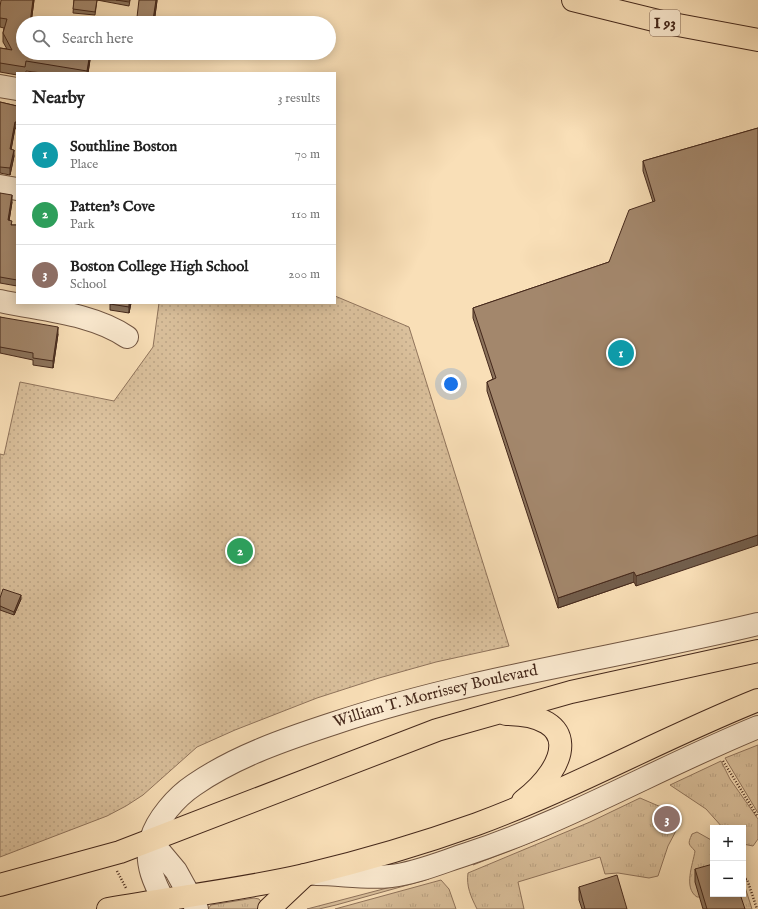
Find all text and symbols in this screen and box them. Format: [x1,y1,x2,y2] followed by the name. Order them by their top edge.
[650,10,680,36] road number: I 93
[16,16,336,60] search box
[30,27,52,49] icon: search
[62,29,133,48] text: Search here
[32,88,85,109] text: Nearby
[278,90,320,107] text: 3 results
[70,137,177,156] text: Southline Boston
[43,146,47,163] text: 1
[295,146,320,163] text: 70 m
[70,156,98,173] text: Place
[70,197,155,216] text: Patten's Cove
[42,206,48,223] text: 2
[291,206,320,223] text: 110 m
[70,216,95,233] text: Park
[70,257,248,276] text: Boston College High School
[43,266,47,283] text: 3
[288,266,320,283] text: 200 m
[70,276,107,293] text: School
[608,338,634,368] pin: 1
[441,374,461,394] your location
[227,536,253,566] pin: 2
[331,661,540,733] street label: William T. Morrissey Boulevard
[654,804,680,834] pin: 3
[710,825,746,897] map controls
[710,825,746,861] button: +
[710,861,746,897] button: −

